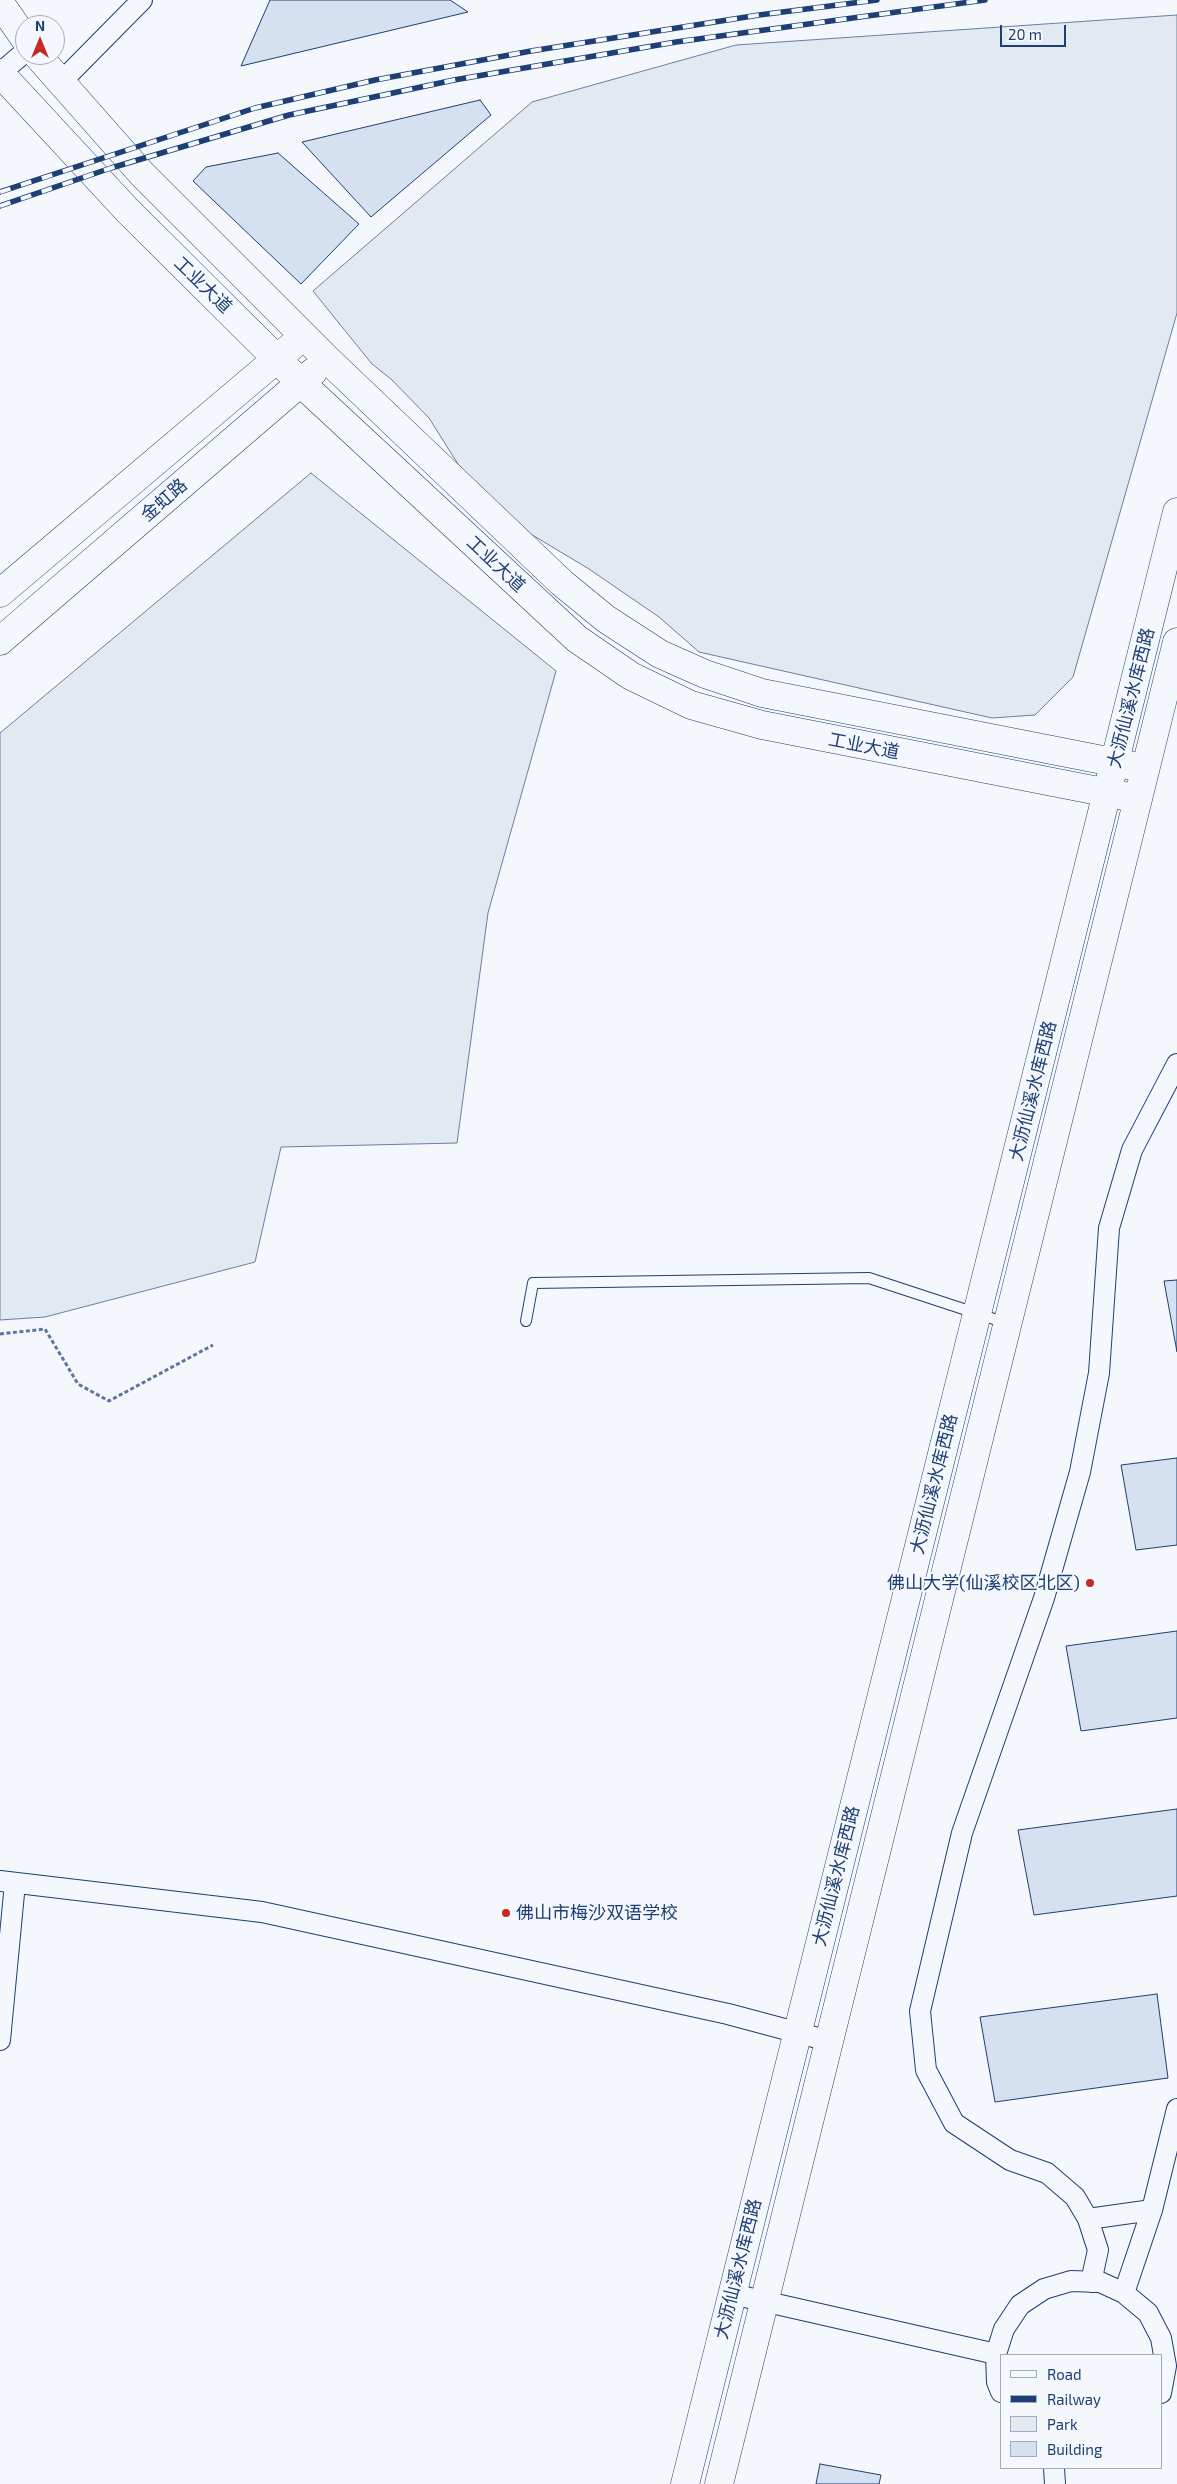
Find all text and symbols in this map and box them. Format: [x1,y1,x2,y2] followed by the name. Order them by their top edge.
[15,15,65,65] north arrow
[1002,15,1068,47] scale bar
[35,17,45,34] text: N
[1008,25,1042,43] text: 20 m
[170,252,236,318] street label: 工业大道
[137,474,191,526] street label: 金虹路
[462,532,530,596] street label: 工业大道
[1103,626,1159,770] street label: 大沥仙溪水库西路
[827,729,901,763] street label: 工业大道
[1005,1019,1061,1163] street label: 大沥仙溪水库西路
[906,1412,962,1556] street label: 大沥仙溪水库西路
[887,1572,1080,1594] place label: 佛山大学(仙溪校区北区)
[1084,1577,1096,1589] marker: 佛山大学(仙溪校区北区)
[808,1804,864,1948] street label: 大沥仙溪水库西路
[516,1902,678,1924] place label: 佛山市梅沙双语学校
[500,1907,512,1919] marker: 佛山市梅沙双语学校
[710,2197,766,2341] street label: 大沥仙溪水库西路
[1000,2354,1162,2469] legend
[1047,2365,1082,2383] text: Road
[1047,2390,1101,2408] text: Railway
[1047,2415,1078,2433] text: Park
[1047,2440,1102,2458] text: Building

